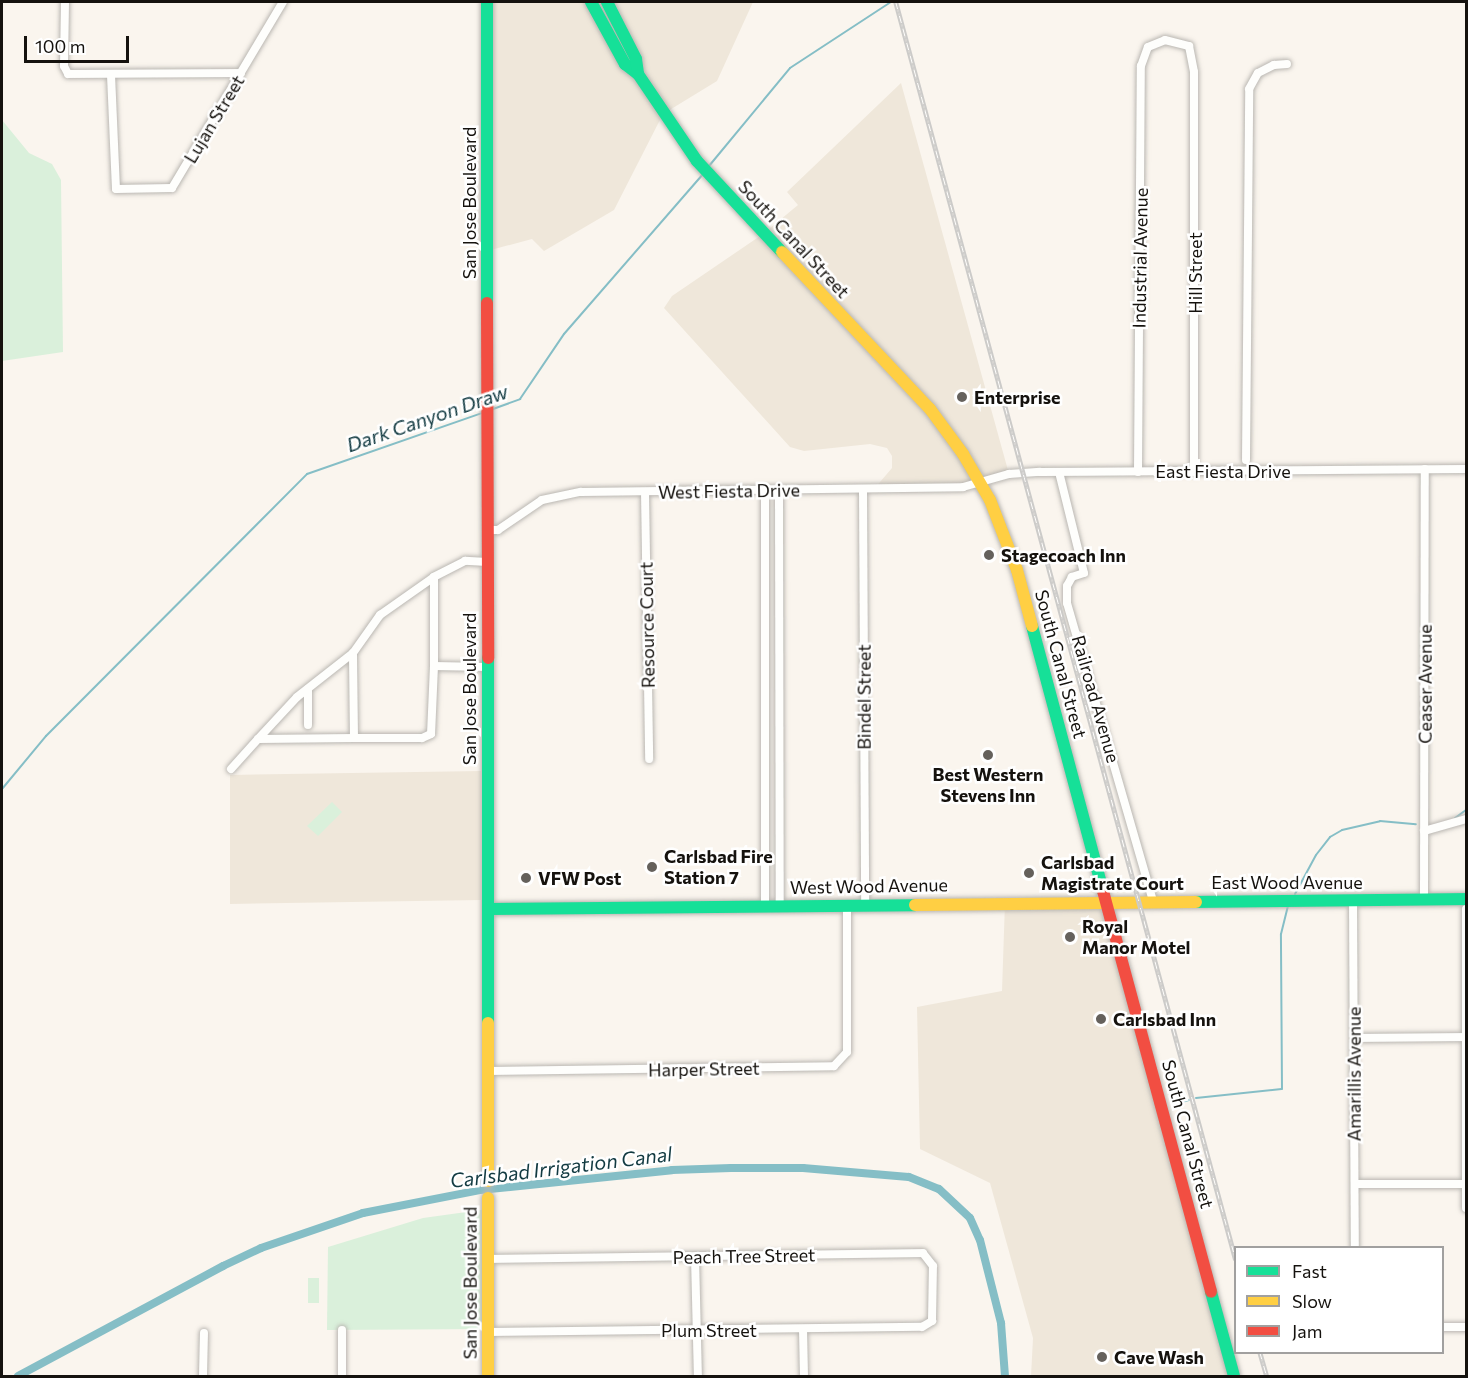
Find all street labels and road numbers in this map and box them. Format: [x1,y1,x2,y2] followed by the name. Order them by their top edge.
[179,71,249,167] street label: Lujan Street
[458,127,480,279] street label: San Jose Boulevard
[734,176,854,302] street label: South Canal Street
[1128,188,1152,328] street label: Industrial Avenue
[1184,232,1206,314] street label: Hill Street
[1155,460,1291,482] street label: East Fiesta Drive
[658,479,800,503] street label: West Fiesta Drive
[635,562,659,688] street label: Resource Court
[1031,587,1091,741] street label: South Canal Street
[458,613,480,765] street label: San Jose Boulevard
[1414,624,1436,744] street label: Ceaser Avenue
[1067,633,1125,765] street label: Railroad Avenue
[853,644,875,750] street label: Bindel Street
[1211,871,1363,893] street label: East Wood Avenue
[790,874,948,898] street label: West Wood Avenue
[1343,1007,1365,1141] street label: Amarillis Avenue
[648,1057,760,1081] street label: Harper Street
[1158,1057,1218,1211] street label: South Canal Street
[459,1207,481,1359] street label: San Jose Boulevard
[672,1244,816,1268] street label: Peach Tree Street
[661,1319,757,1341] street label: Plum Street

